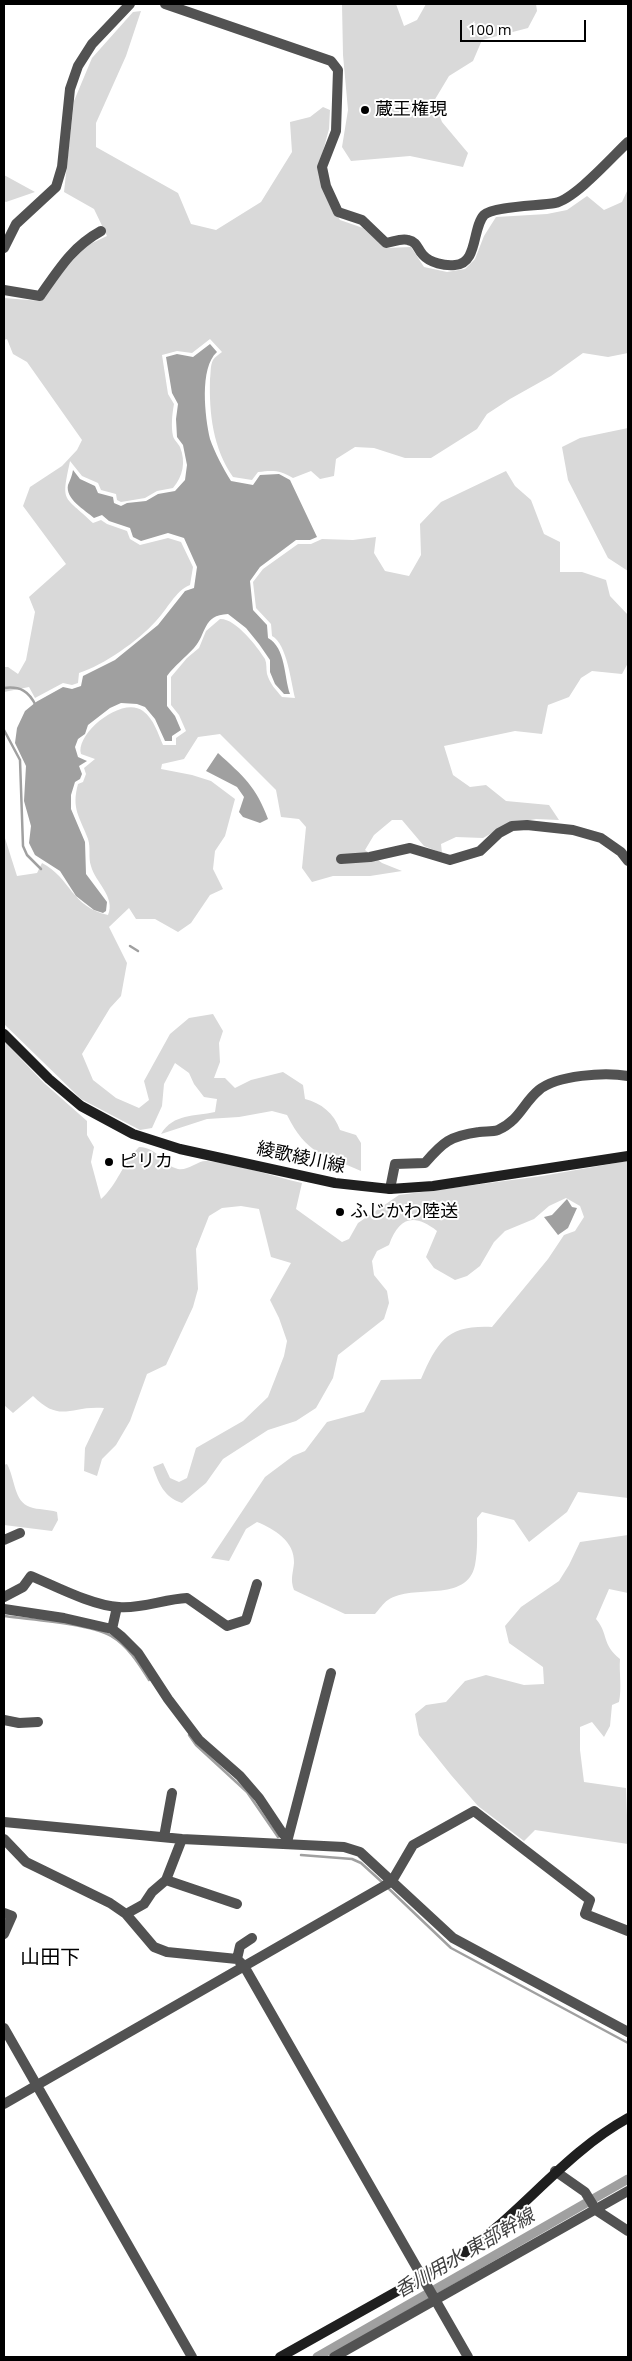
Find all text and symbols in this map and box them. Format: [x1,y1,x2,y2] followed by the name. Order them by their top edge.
[462,10,588,42] scale bar
[468,19,512,39] text: 100 m
[375,99,447,121] place label: 蔵王権現
[359,104,371,116] marker: 蔵王権現
[255,1138,347,1178] street label: 綾歌綾川線
[119,1151,173,1173] place label: ピリカ
[103,1156,115,1168] marker: ピリカ
[350,1201,458,1223] place label: ふじかわ陸送
[334,1206,346,1218] marker: ふじかわ陸送
[20,1946,80,1970] district label: 山田下
[391,2205,539,2303] water label: 香川用水 東部幹線

